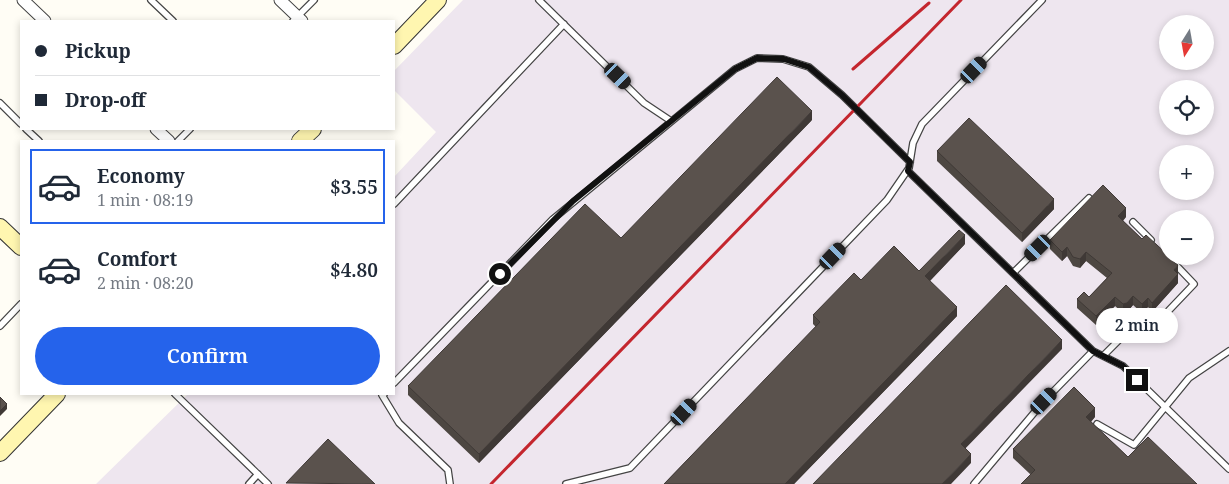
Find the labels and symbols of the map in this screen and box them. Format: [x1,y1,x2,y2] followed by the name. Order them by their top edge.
[1159,15,1214,70] north arrow
[958,54,989,86] car
[601,60,634,92] car
[1022,232,1053,264] car
[817,240,848,272] car
[489,263,511,285] route start
[1096,308,1178,342] callout: 2 min
[1126,369,1148,391] route end
[1028,385,1059,417] car
[668,396,699,428] car

